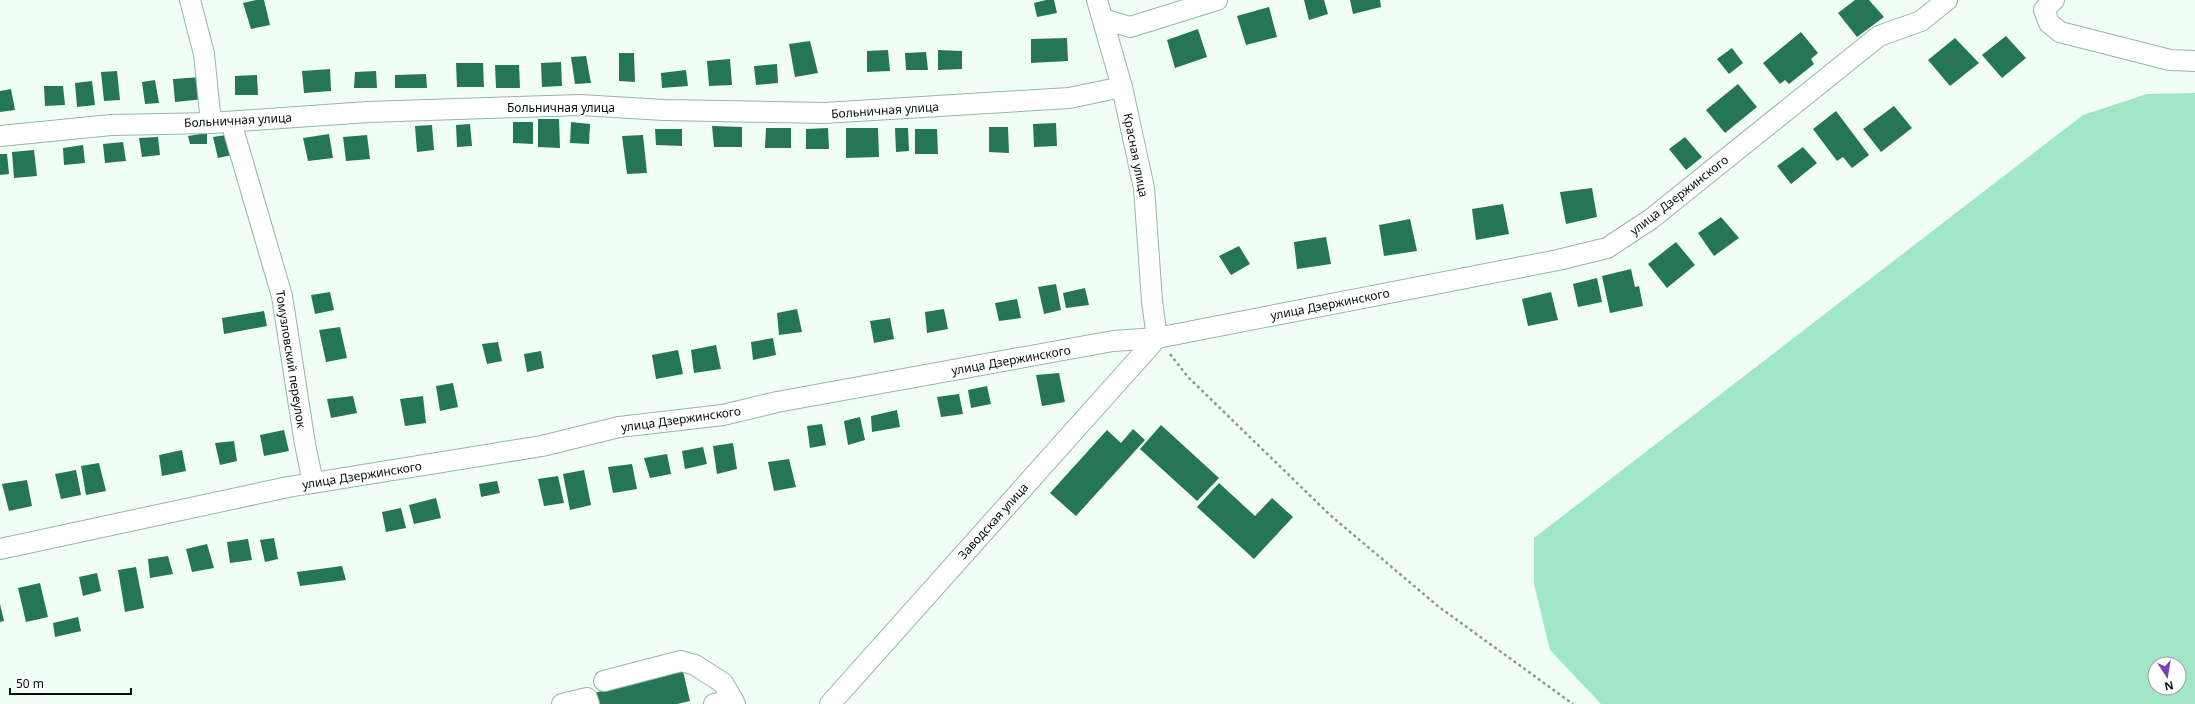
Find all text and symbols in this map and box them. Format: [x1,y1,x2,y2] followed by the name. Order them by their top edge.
[830,98,940,122] street label: Больничная улица
[507,99,615,116] street label: Больничная улица
[184,109,292,131] street label: Больничная улица
[1119,111,1153,199] street label: Красная улица
[1626,151,1732,239] street label: улица Дзержинского
[1269,284,1391,324] street label: улица Дзержинского
[272,289,310,430] street label: Томузловский переулок
[950,341,1072,379] street label: улица Дзержинского
[620,402,742,436] street label: улица Дзержинского
[301,457,423,493] street label: улица Дзержинского
[954,479,1032,563] street label: Заводская улица
[2147,656,2187,696] north arrow
[10,670,131,696] scale bar
[16,675,44,692] text: 50 m
[2163,678,2175,695] text: N

